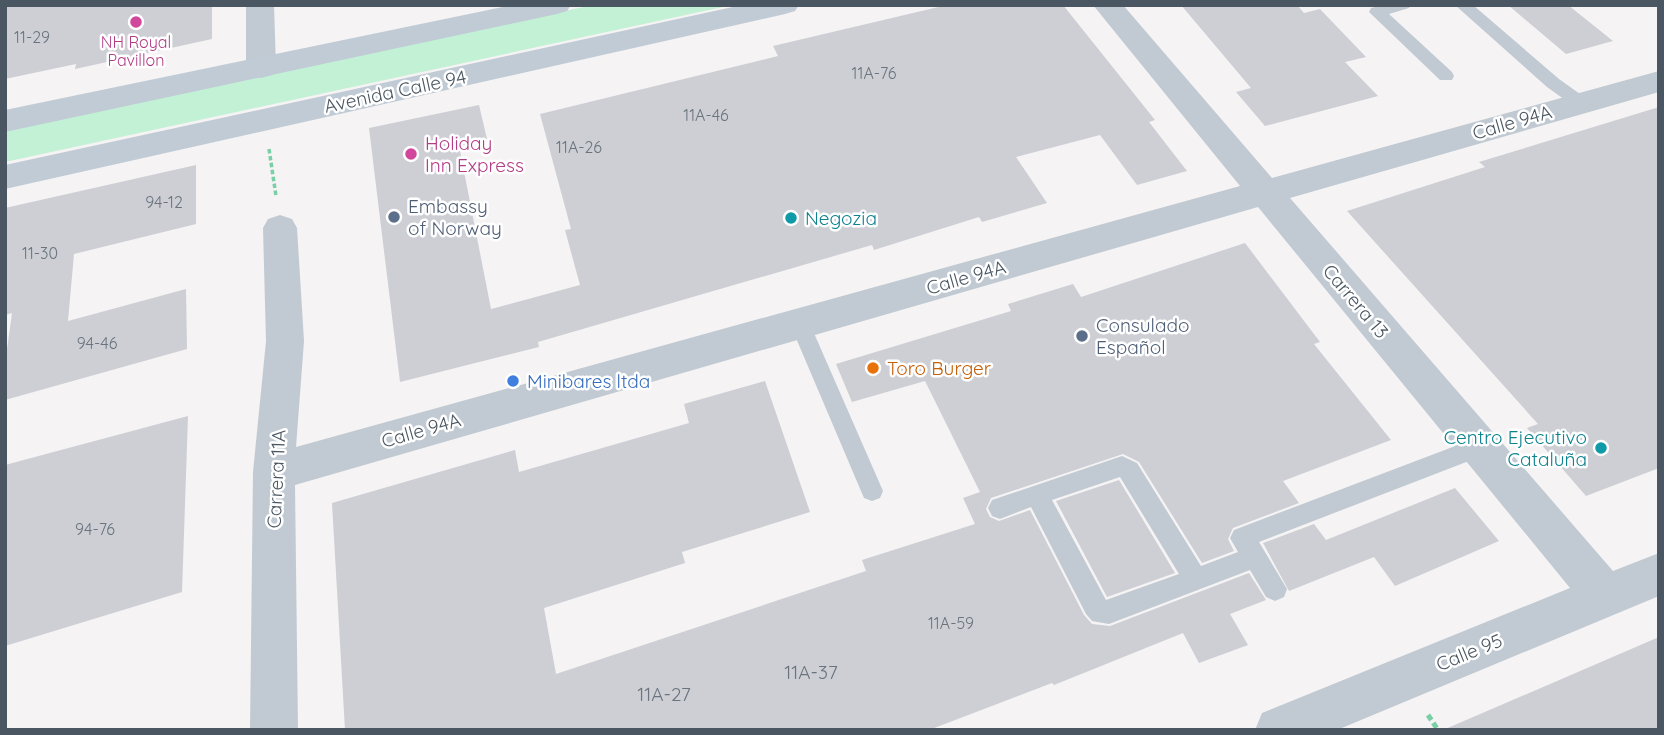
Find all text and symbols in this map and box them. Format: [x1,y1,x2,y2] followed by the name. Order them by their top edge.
[128,14,144,30] marker: NH Royal Pavillon
[14,27,50,47] house number: 11-29
[101,32,171,70] place label: NH Royal Pavillon
[852,63,897,83] house number: 11A-76
[322,64,468,118] street label: Avenida Calle 94
[1470,99,1554,145] street label: Calle 94A
[683,105,729,125] house number: 11A-46
[425,131,524,177] place label: Holiday Inn Express
[556,137,602,157] house number: 11A-26
[403,146,419,162] marker: Holiday Inn Express
[145,192,183,212] house number: 94-12
[408,194,502,240] place label: Embassy of Norway
[805,206,877,230] place label: Negozia
[386,209,402,225] marker: Embassy of Norway
[783,210,799,226] marker: Negozia
[22,243,58,263] house number: 11-30
[924,254,1008,300] street label: Calle 94A
[1318,259,1394,343] street label: Carrera 13
[1096,313,1189,359] place label: Consulado Español
[1074,328,1090,344] marker: Consulado Español
[77,333,118,353] house number: 94-46
[887,356,992,380] place label: Toro Burger
[865,360,881,376] marker: Toro Burger
[527,369,650,393] place label: Minibares ltda
[505,373,521,389] marker: Minibares ltda
[379,407,463,453] street label: Calle 94A
[1444,425,1587,471] place label: Centro Ejecutivo Cataluña
[261,429,291,529] street label: Carrera 11A
[1593,440,1609,456] marker: Centro Ejecutivo Cataluña
[75,519,115,539] house number: 94-76
[928,613,974,633] house number: 11A-59
[1432,628,1506,676] street label: Calle 95
[784,660,838,684] house number: 11A-37
[637,682,691,706] house number: 11A-27

